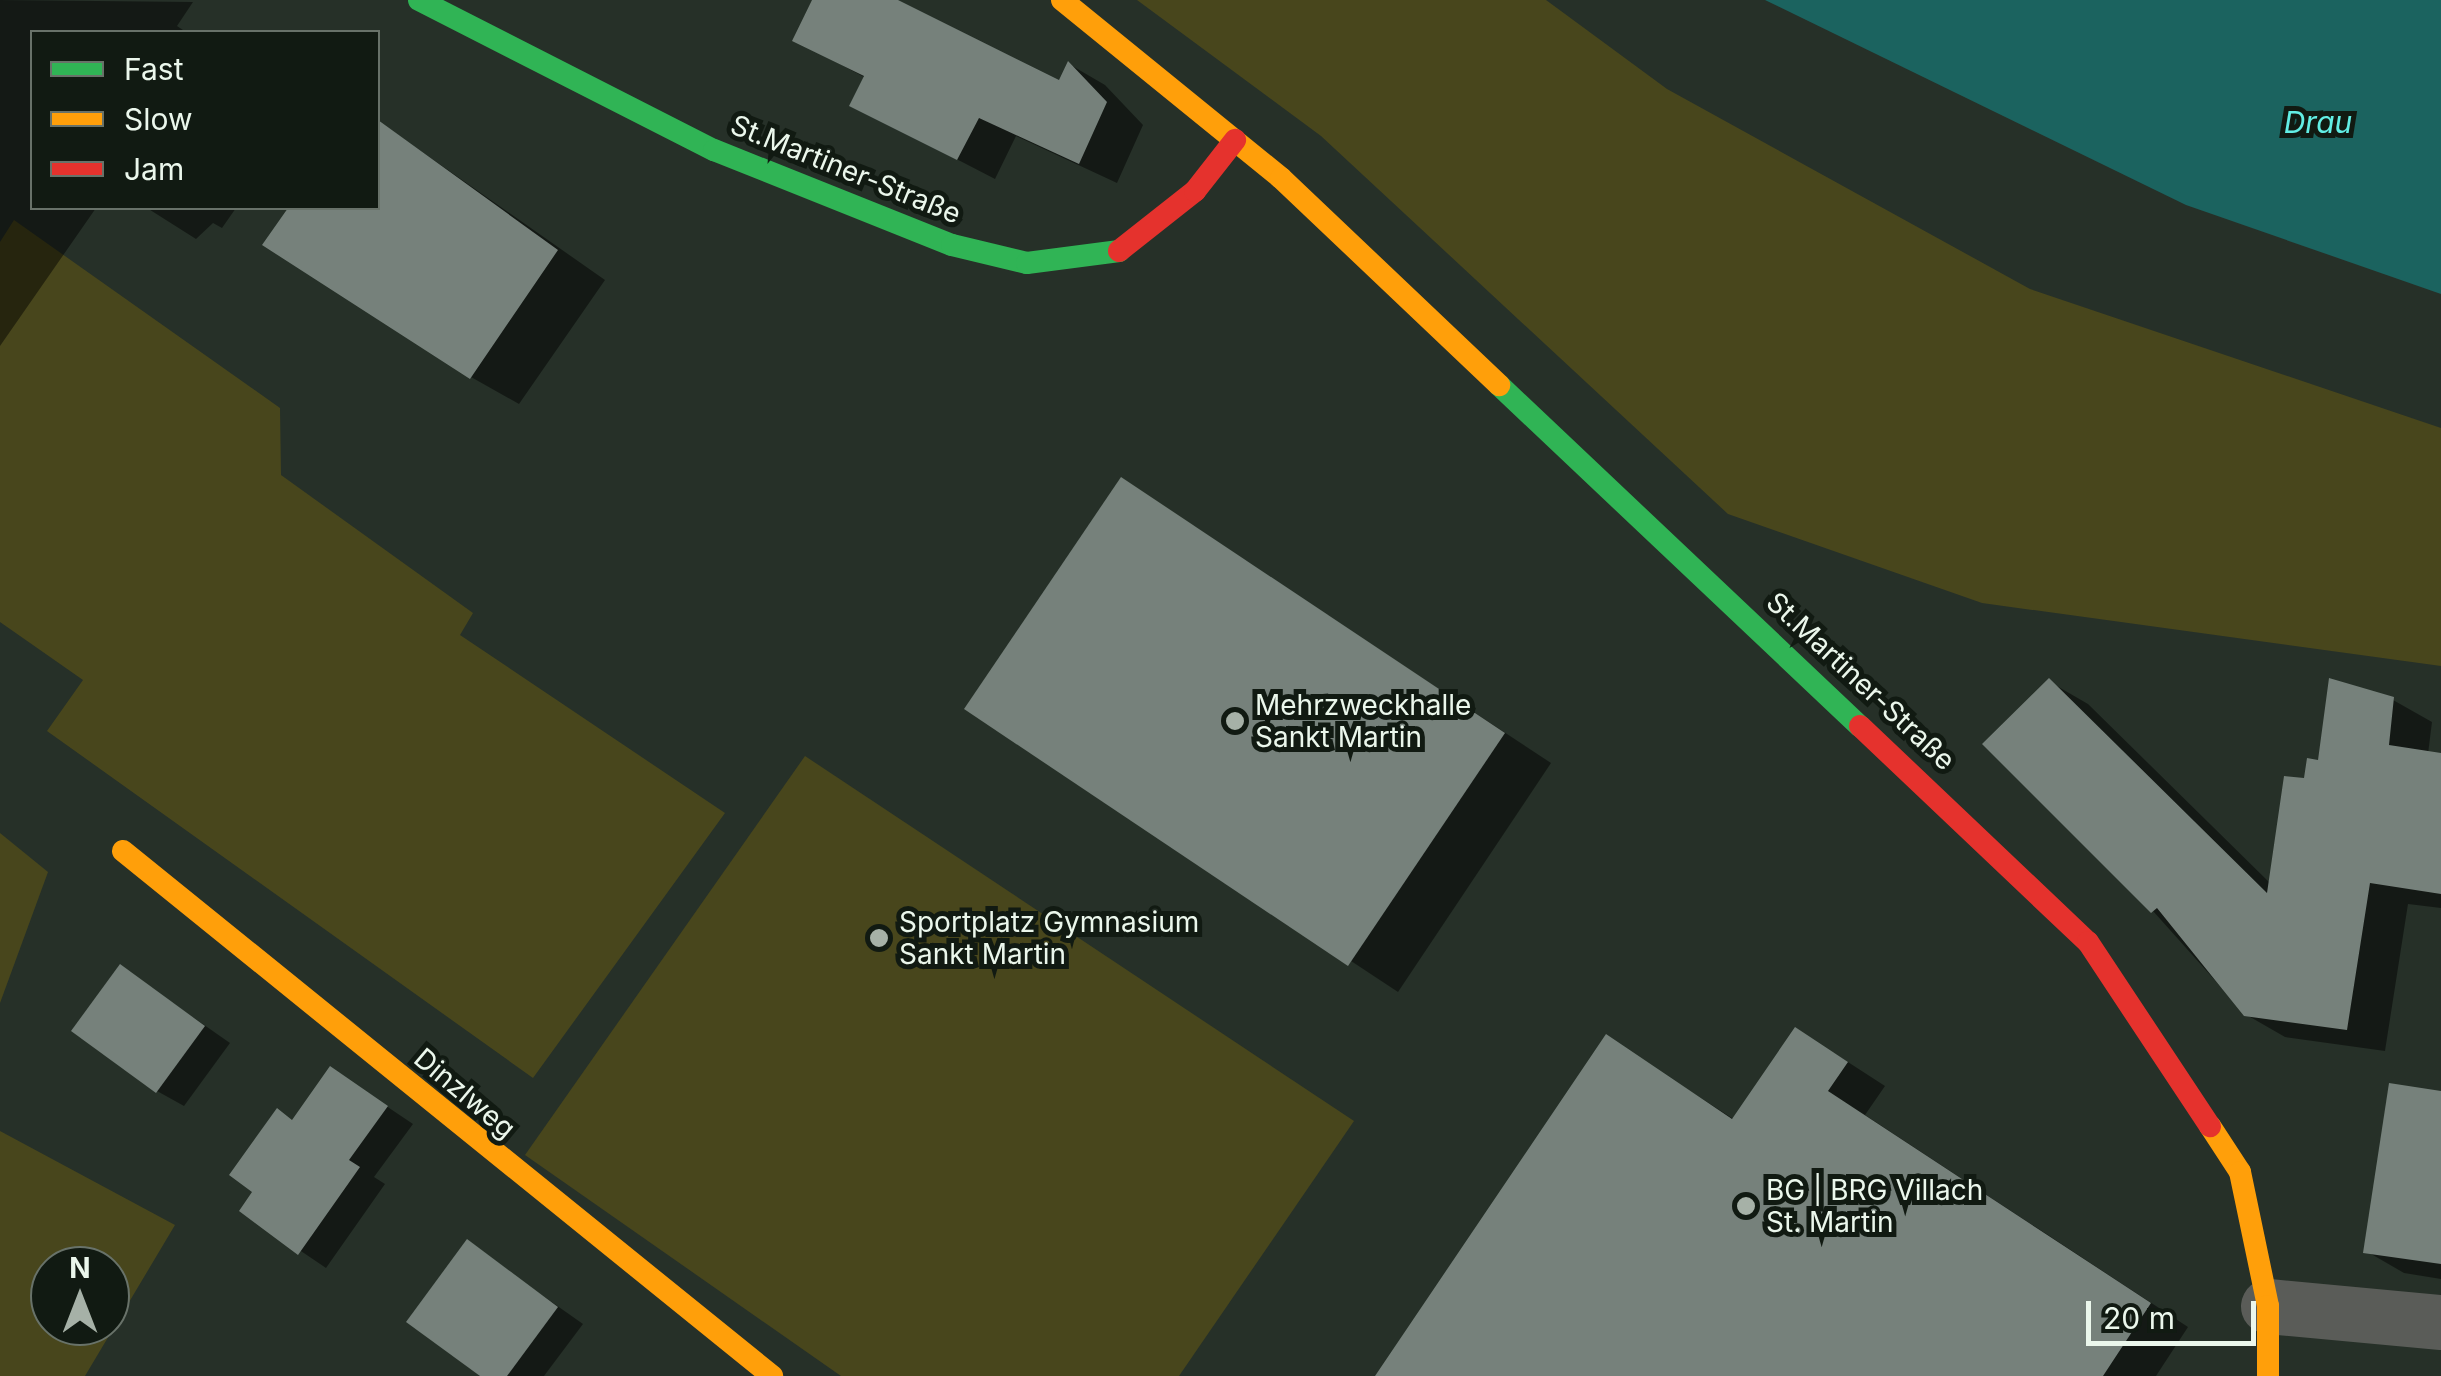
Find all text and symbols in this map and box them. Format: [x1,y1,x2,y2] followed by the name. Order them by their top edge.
[30,30,380,210] legend
[124,51,183,87] text: Fast
[124,101,193,137] text: Slow
[2284,104,2352,140] water label: Drau
[726,107,966,231] street label: St.Martiner-Straße
[124,151,184,187] text: Jam
[1760,585,1962,777] street label: St.Martiner-Straße
[1255,688,1471,754] place label: Mehrzweckhalle Sankt Martin
[1224,710,1246,732] marker: Mehrzweckhalle Sankt Martin
[899,905,1199,971] place label: Sportplatz Gymnasium Sankt Martin
[868,927,890,949] marker: Sportplatz Gymnasium Sankt Martin
[408,1041,522,1145] street label: Dinzlweg
[1766,1173,1983,1239] place label: BG | BRG Villach St. Martin
[1735,1195,1757,1217] marker: BG | BRG Villach St. Martin
[30,1246,130,1346] north arrow
[69,1251,91,1285] text: N
[2091,1281,2261,1343] scale bar
[2103,1300,2175,1336] text: 20 m

